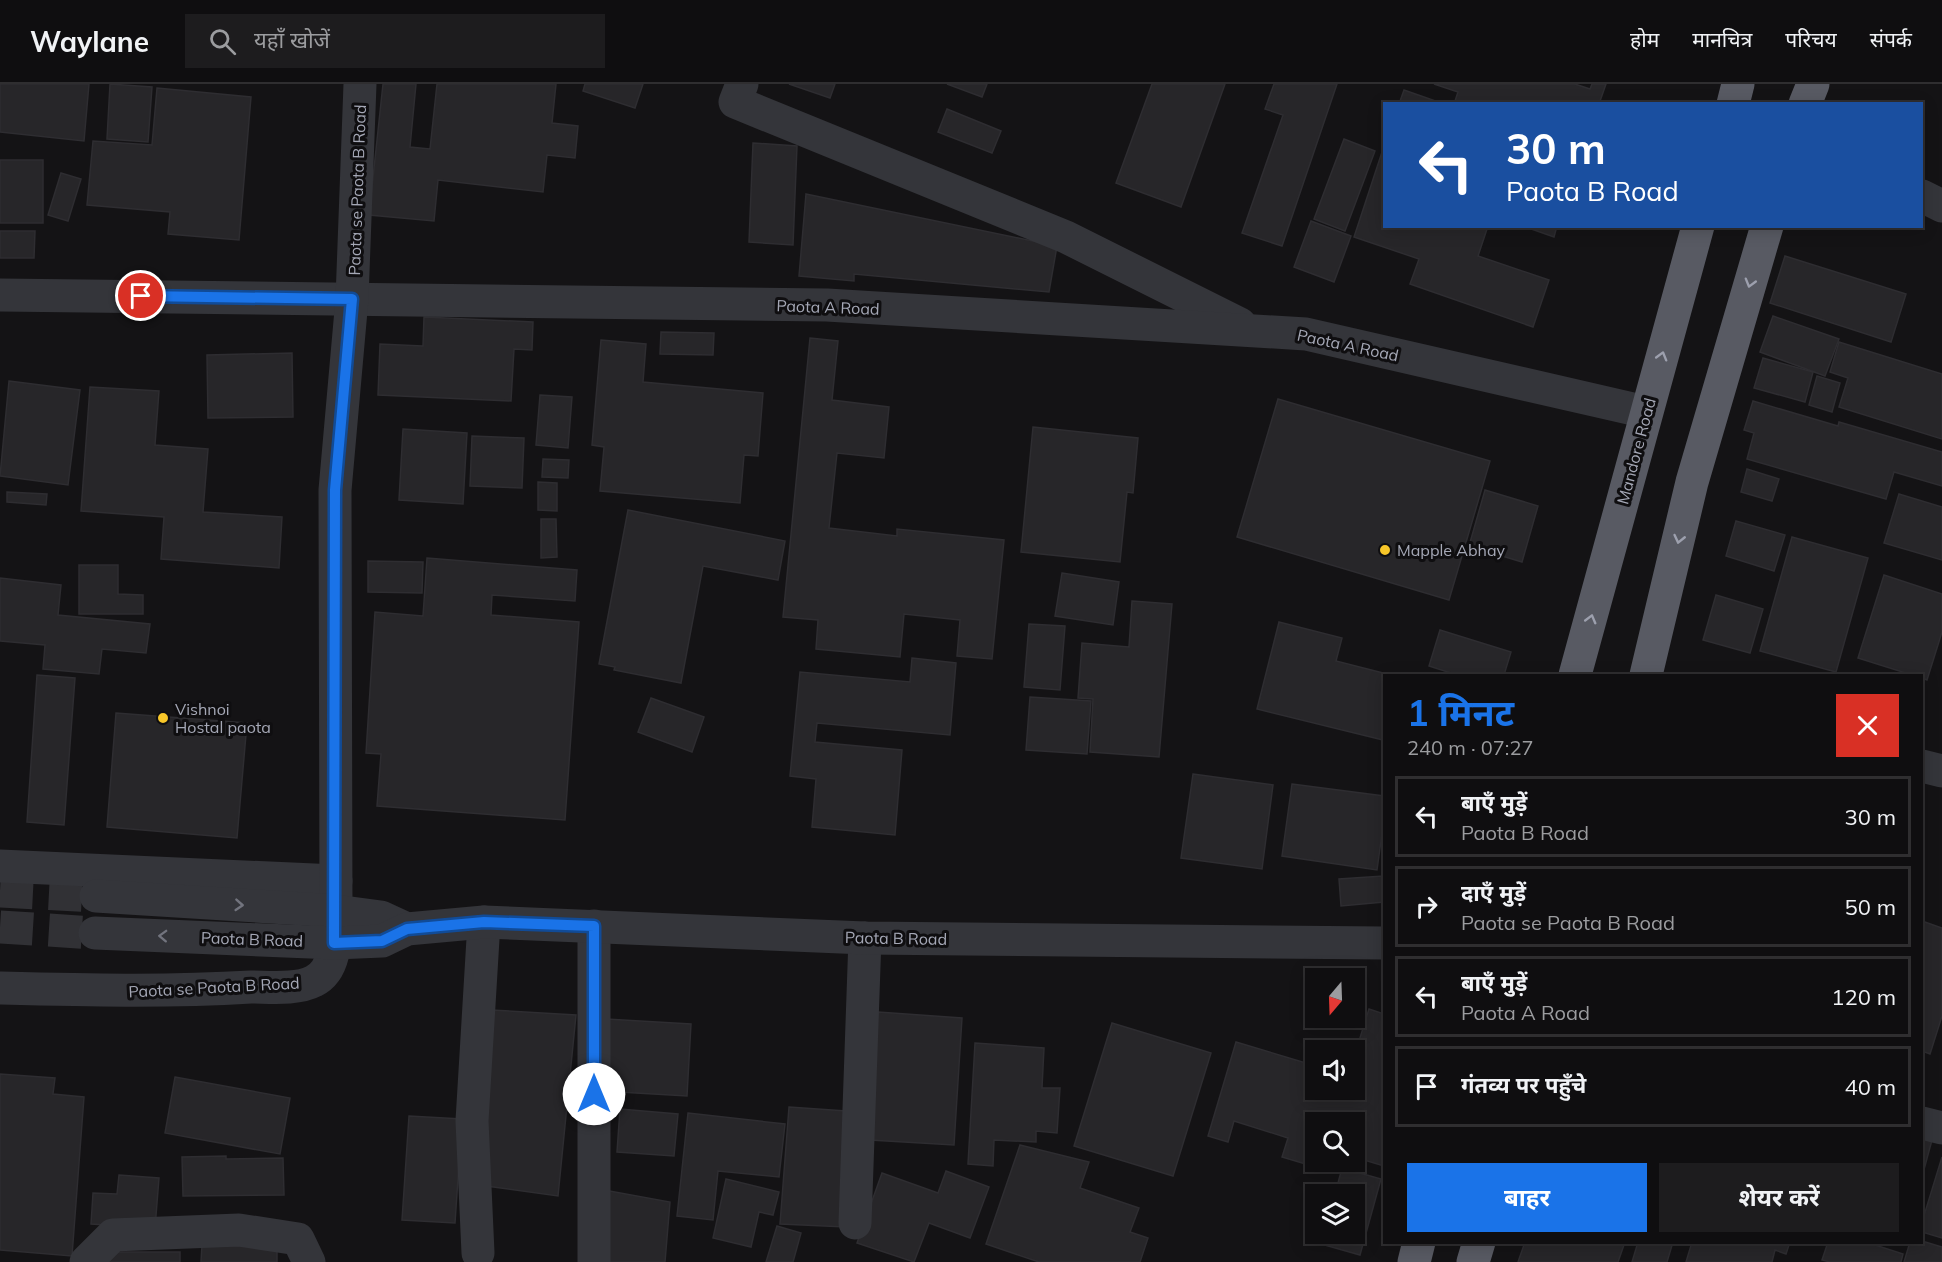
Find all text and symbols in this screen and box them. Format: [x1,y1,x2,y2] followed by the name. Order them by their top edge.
[185,14,605,68] search box
[30,24,149,59] text: Waylane
[206,25,239,58] icon: search
[254,26,330,54] text: यहाँ खोजें
[1630,26,1659,52] text: होम
[1692,26,1752,52] text: मानचित्र
[1785,26,1837,52] text: परिचय
[1870,26,1912,52] text: संपर्क
[344,104,370,276] street label: Paota se Paota B Road
[1506,122,1606,175] text: 30 m
[1407,126,1485,204] icon: left
[1506,174,1679,208] text: Paota B Road
[115,270,166,321] pin
[1745,278,1758,288] one-way arrow
[124,279,157,312] icon: arrive
[776,295,880,319] street label: Paota A Road
[1295,324,1401,366] street label: Paota A Road
[1655,351,1667,362] one-way arrow
[1612,396,1660,506] street label: Mandore Road
[1673,533,1686,543] one-way arrow
[1397,540,1505,560] place label: Mapple Abhay
[1378,543,1392,557] marker: Mapple Abhay
[1583,614,1596,624] one-way arrow
[1407,690,1514,735] text: 1 मिनट
[1836,694,1899,757] button: close
[175,699,271,737] place label: Vishnoi Hostal paota
[156,711,170,725] marker: Vishnoi Hostal paota
[1407,735,1533,760] text: 240 m · 07:27
[1461,789,1527,817] text: बाएँ मुड़ें
[1410,800,1443,833] icon: left
[1845,803,1896,831] text: 30 m
[1461,820,1589,845] text: Paota B Road
[1461,879,1526,907] text: दाएँ मुड़ें
[1410,890,1443,923] icon: right
[1845,893,1896,921] text: 50 m
[234,898,243,911] one-way arrow
[1461,910,1675,935] text: Paota se Paota B Road
[201,927,303,951] street label: Paota B Road
[845,927,947,949] street label: Paota B Road
[158,929,167,942] one-way arrow
[1305,968,1365,1028] north arrow
[1305,968,1365,1244] map controls
[1461,969,1527,997] text: बाएँ मुड़ें
[128,973,300,1001] street label: Paota se Paota B Road
[1410,980,1443,1013] icon: left
[1831,983,1896,1011] text: 120 m
[1461,1000,1590,1025] text: Paota A Road
[1305,1040,1365,1100] button: sound
[562,1062,626,1126] position arrow
[1410,1070,1443,1103] icon: arrive
[1461,1071,1586,1099] text: गंतव्य पर पहुँचे
[1845,1073,1896,1101] text: 40 m
[1305,1112,1365,1172] button: search
[1407,1163,1647,1232] button: बाहर
[1659,1163,1899,1232] button: शेयर करें
[1305,1184,1365,1244] button: layers

